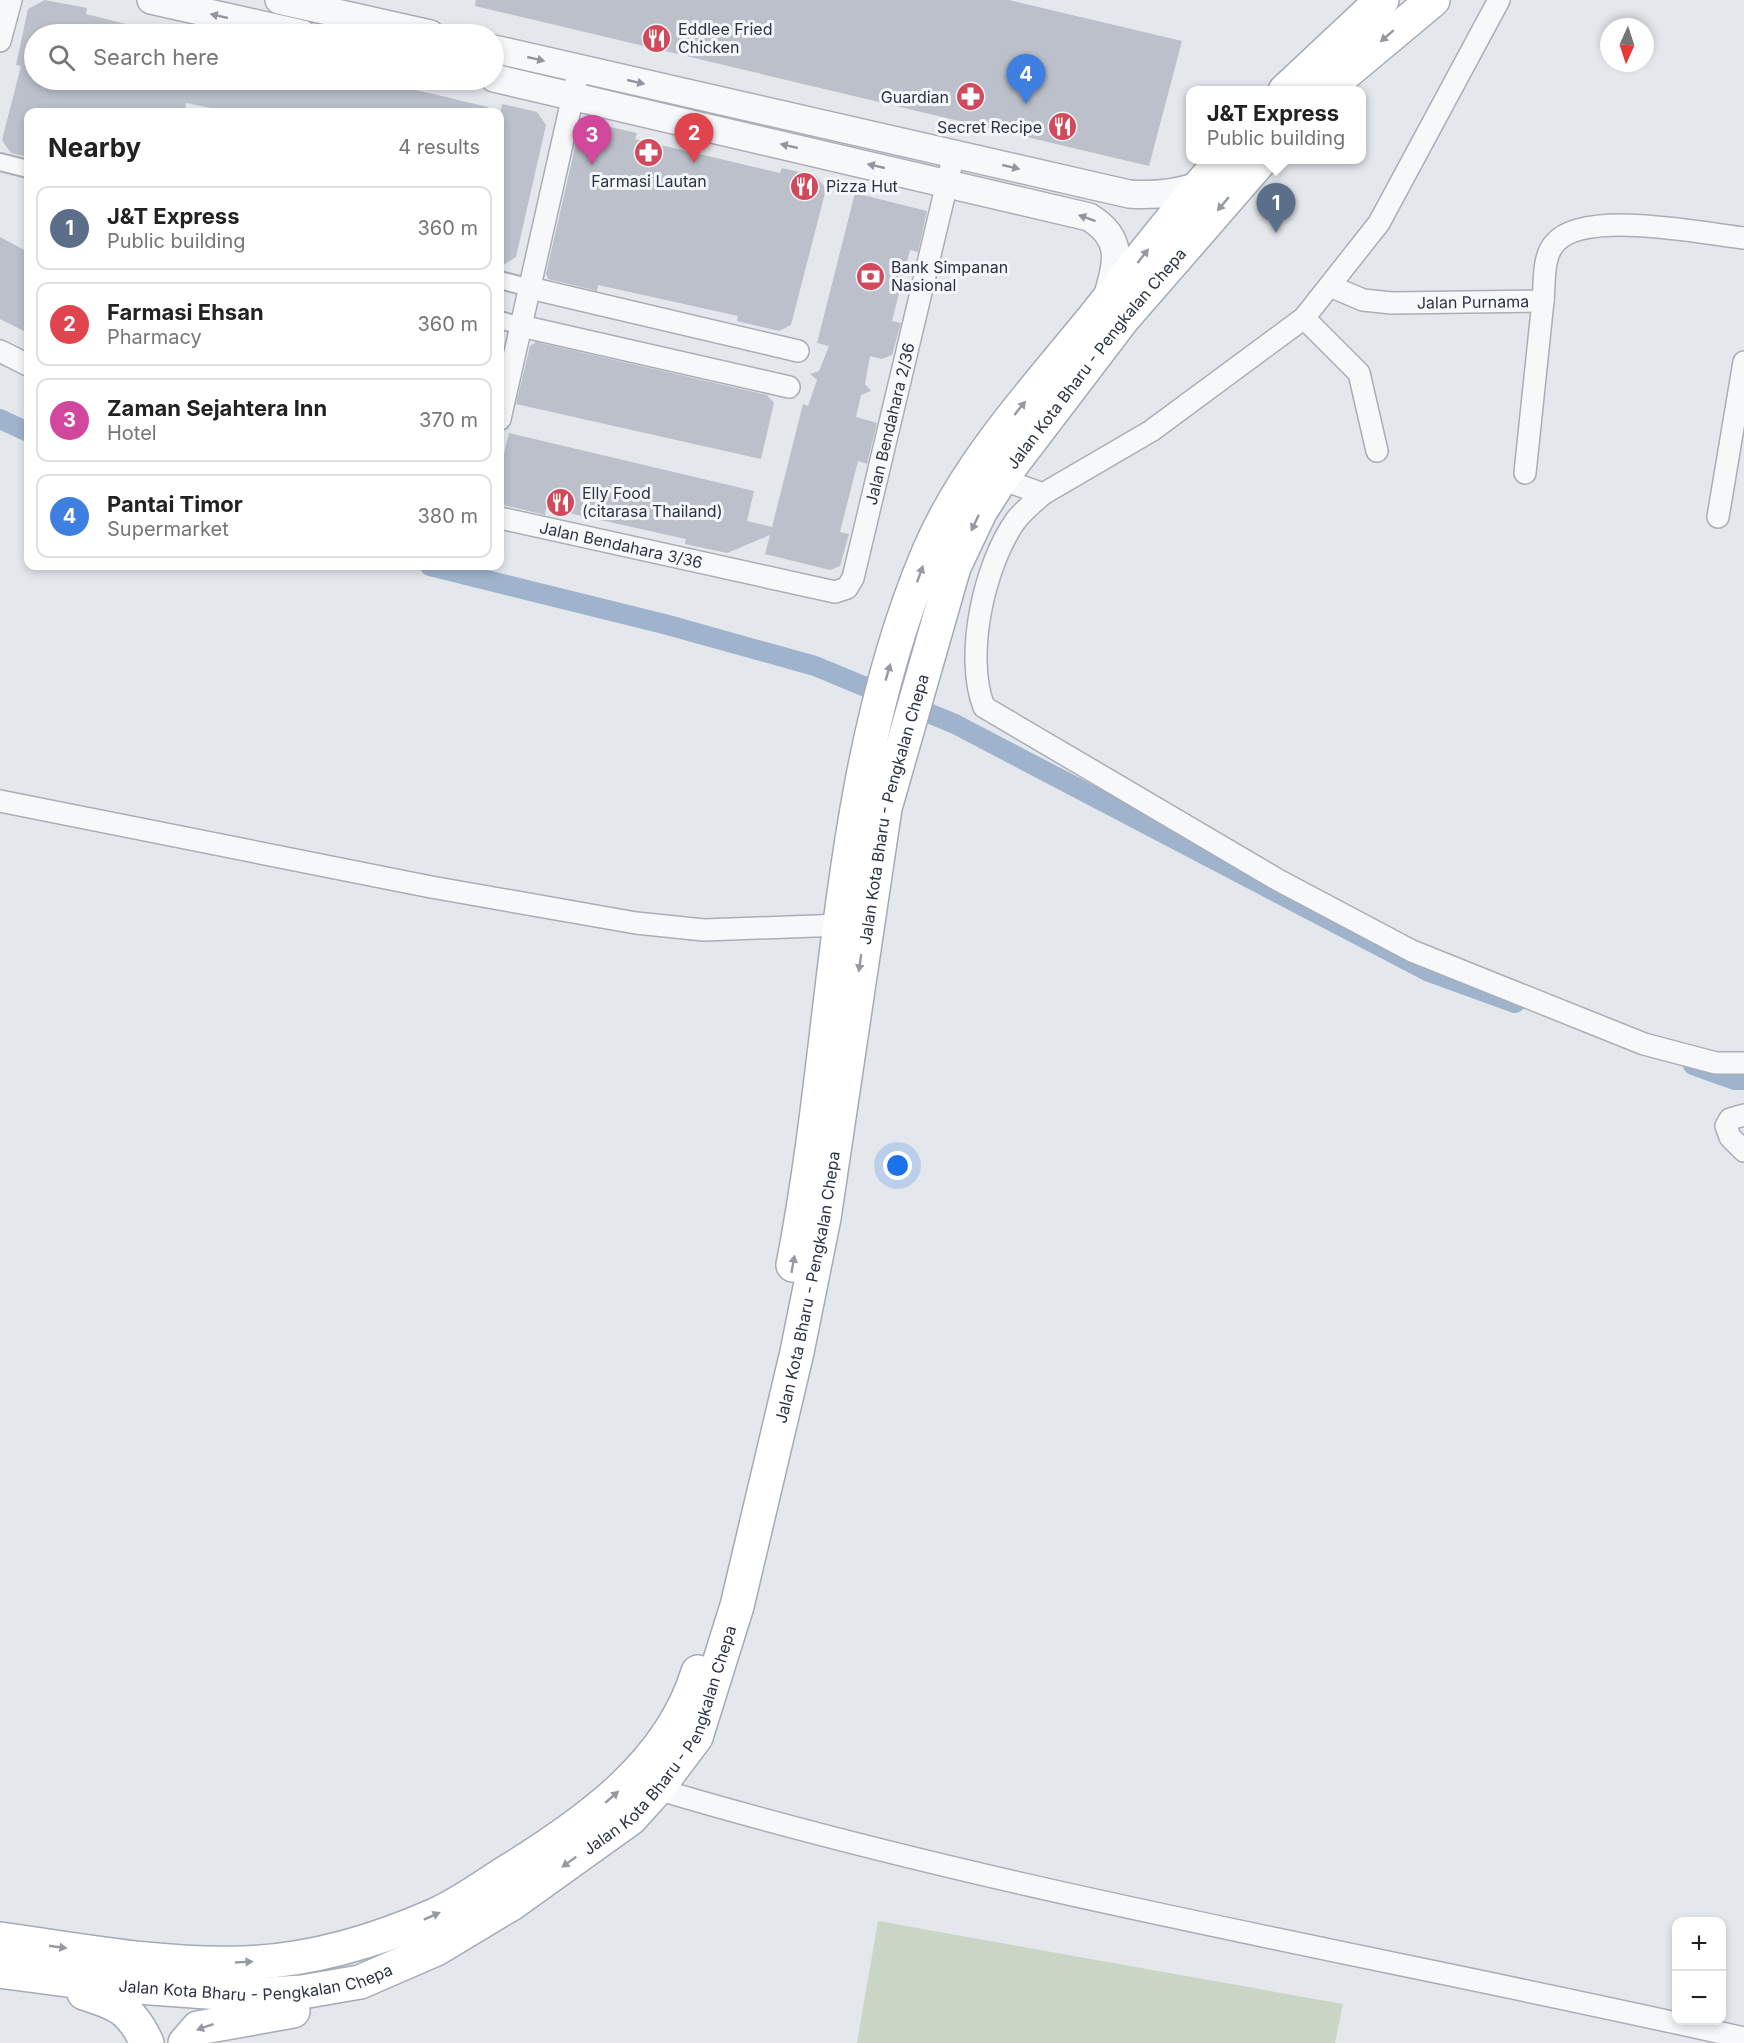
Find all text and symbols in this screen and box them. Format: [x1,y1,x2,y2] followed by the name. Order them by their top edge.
[210,10,229,20] one-way arrow
[1600,18,1654,72] north arrow
[678,19,773,57] place label: Eddlee Fried Chicken
[641,22,673,54] restaurant icon: Eddlee Fried Chicken
[24,24,504,90] search box
[1380,29,1395,42] one-way arrow
[45,41,78,74] icon: search
[93,44,219,70] text: Search here
[527,54,546,64] one-way arrow
[1006,54,1046,104] pin: 4
[627,77,646,87] one-way arrow
[954,81,986,113] pharmacy icon: Guardian
[1186,86,1366,164] popup
[881,87,949,107] place label: Guardian
[1207,100,1339,126] text: J&T Express
[1047,111,1079,143] restaurant icon: Secret Recipe
[674,114,714,163] pin: 2
[572,116,612,165] pin: 3
[937,117,1042,137] place label: Secret Recipe
[1207,126,1345,150] text: Public building
[48,132,141,163] text: Nearby
[398,135,480,159] text: 4 results
[633,137,665,169] pharmacy icon: Farmasi Lautan
[780,140,798,150] one-way arrow
[867,160,886,170] one-way arrow
[1002,163,1020,173] one-way arrow
[789,170,821,202] restaurant icon: Pizza Hut
[591,171,707,191] place label: Farmasi Lautan
[826,176,898,196] place label: Pizza Hut
[1256,184,1296,233] pin: 1
[1217,196,1230,211] one-way arrow
[107,203,239,229] text: J&T Express
[1077,212,1095,222] one-way arrow
[65,216,74,240] text: 1
[417,216,478,240] text: 360 m
[107,229,246,253] text: Public building
[1002,244,1190,473] street label: Jalan Kota Bharu - Pengkalan Chepa
[1136,248,1149,264] one-way arrow
[891,257,1008,295] place label: Bank Simpanan Nasional
[854,260,886,292] bank icon: Bank Simpanan Nasional
[1417,291,1529,313] street label: Jalan Purnama
[107,299,264,325] text: Farmasi Ehsan
[63,312,76,336] text: 2
[417,312,478,336] text: 360 m
[107,325,202,349] text: Pharmacy
[861,341,919,507] street label: Jalan Bendahara 2/36
[107,395,327,421] text: Zaman Sejahtera Inn
[1014,400,1027,416] one-way arrow
[63,408,76,432] text: 3
[419,408,478,432] text: 370 m
[107,421,157,445] text: Hotel
[582,483,723,521] place label: Elly Food (citarasa Thailand)
[545,486,577,518] restaurant icon: Elly Food (citarasa Thailand)
[107,491,243,517] text: Pantai Timor
[63,504,76,528] text: 4
[418,504,478,528] text: 380 m
[970,515,979,532] one-way arrow
[107,517,229,541] text: Supermarket
[538,517,704,572] street label: Jalan Bendahara 3/36
[916,565,926,583] one-way arrow
[884,663,893,681] one-way arrow
[855,672,933,946] street label: Jalan Kota Bharu - Pengkalan Chepa
[856,954,865,973] one-way arrow
[771,1150,844,1425] street label: Jalan Kota Bharu - Pengkalan Chepa
[883,1151,912,1180] your location
[789,1254,798,1273] one-way arrow
[579,1623,740,1859] street label: Jalan Kota Bharu - Pengkalan Chepa
[604,1791,619,1804] one-way arrow
[562,1855,577,1867] one-way arrow
[423,1910,441,1920] one-way arrow
[1672,1917,1726,2025] map controls
[1672,1917,1726,1971] button: +
[49,1942,68,1951] one-way arrow
[234,1958,253,1967] one-way arrow
[118,1959,395,2005] street label: Jalan Kota Bharu - Pengkalan Chepa
[1672,1971,1726,2025] button: −
[196,2023,214,2032] one-way arrow

